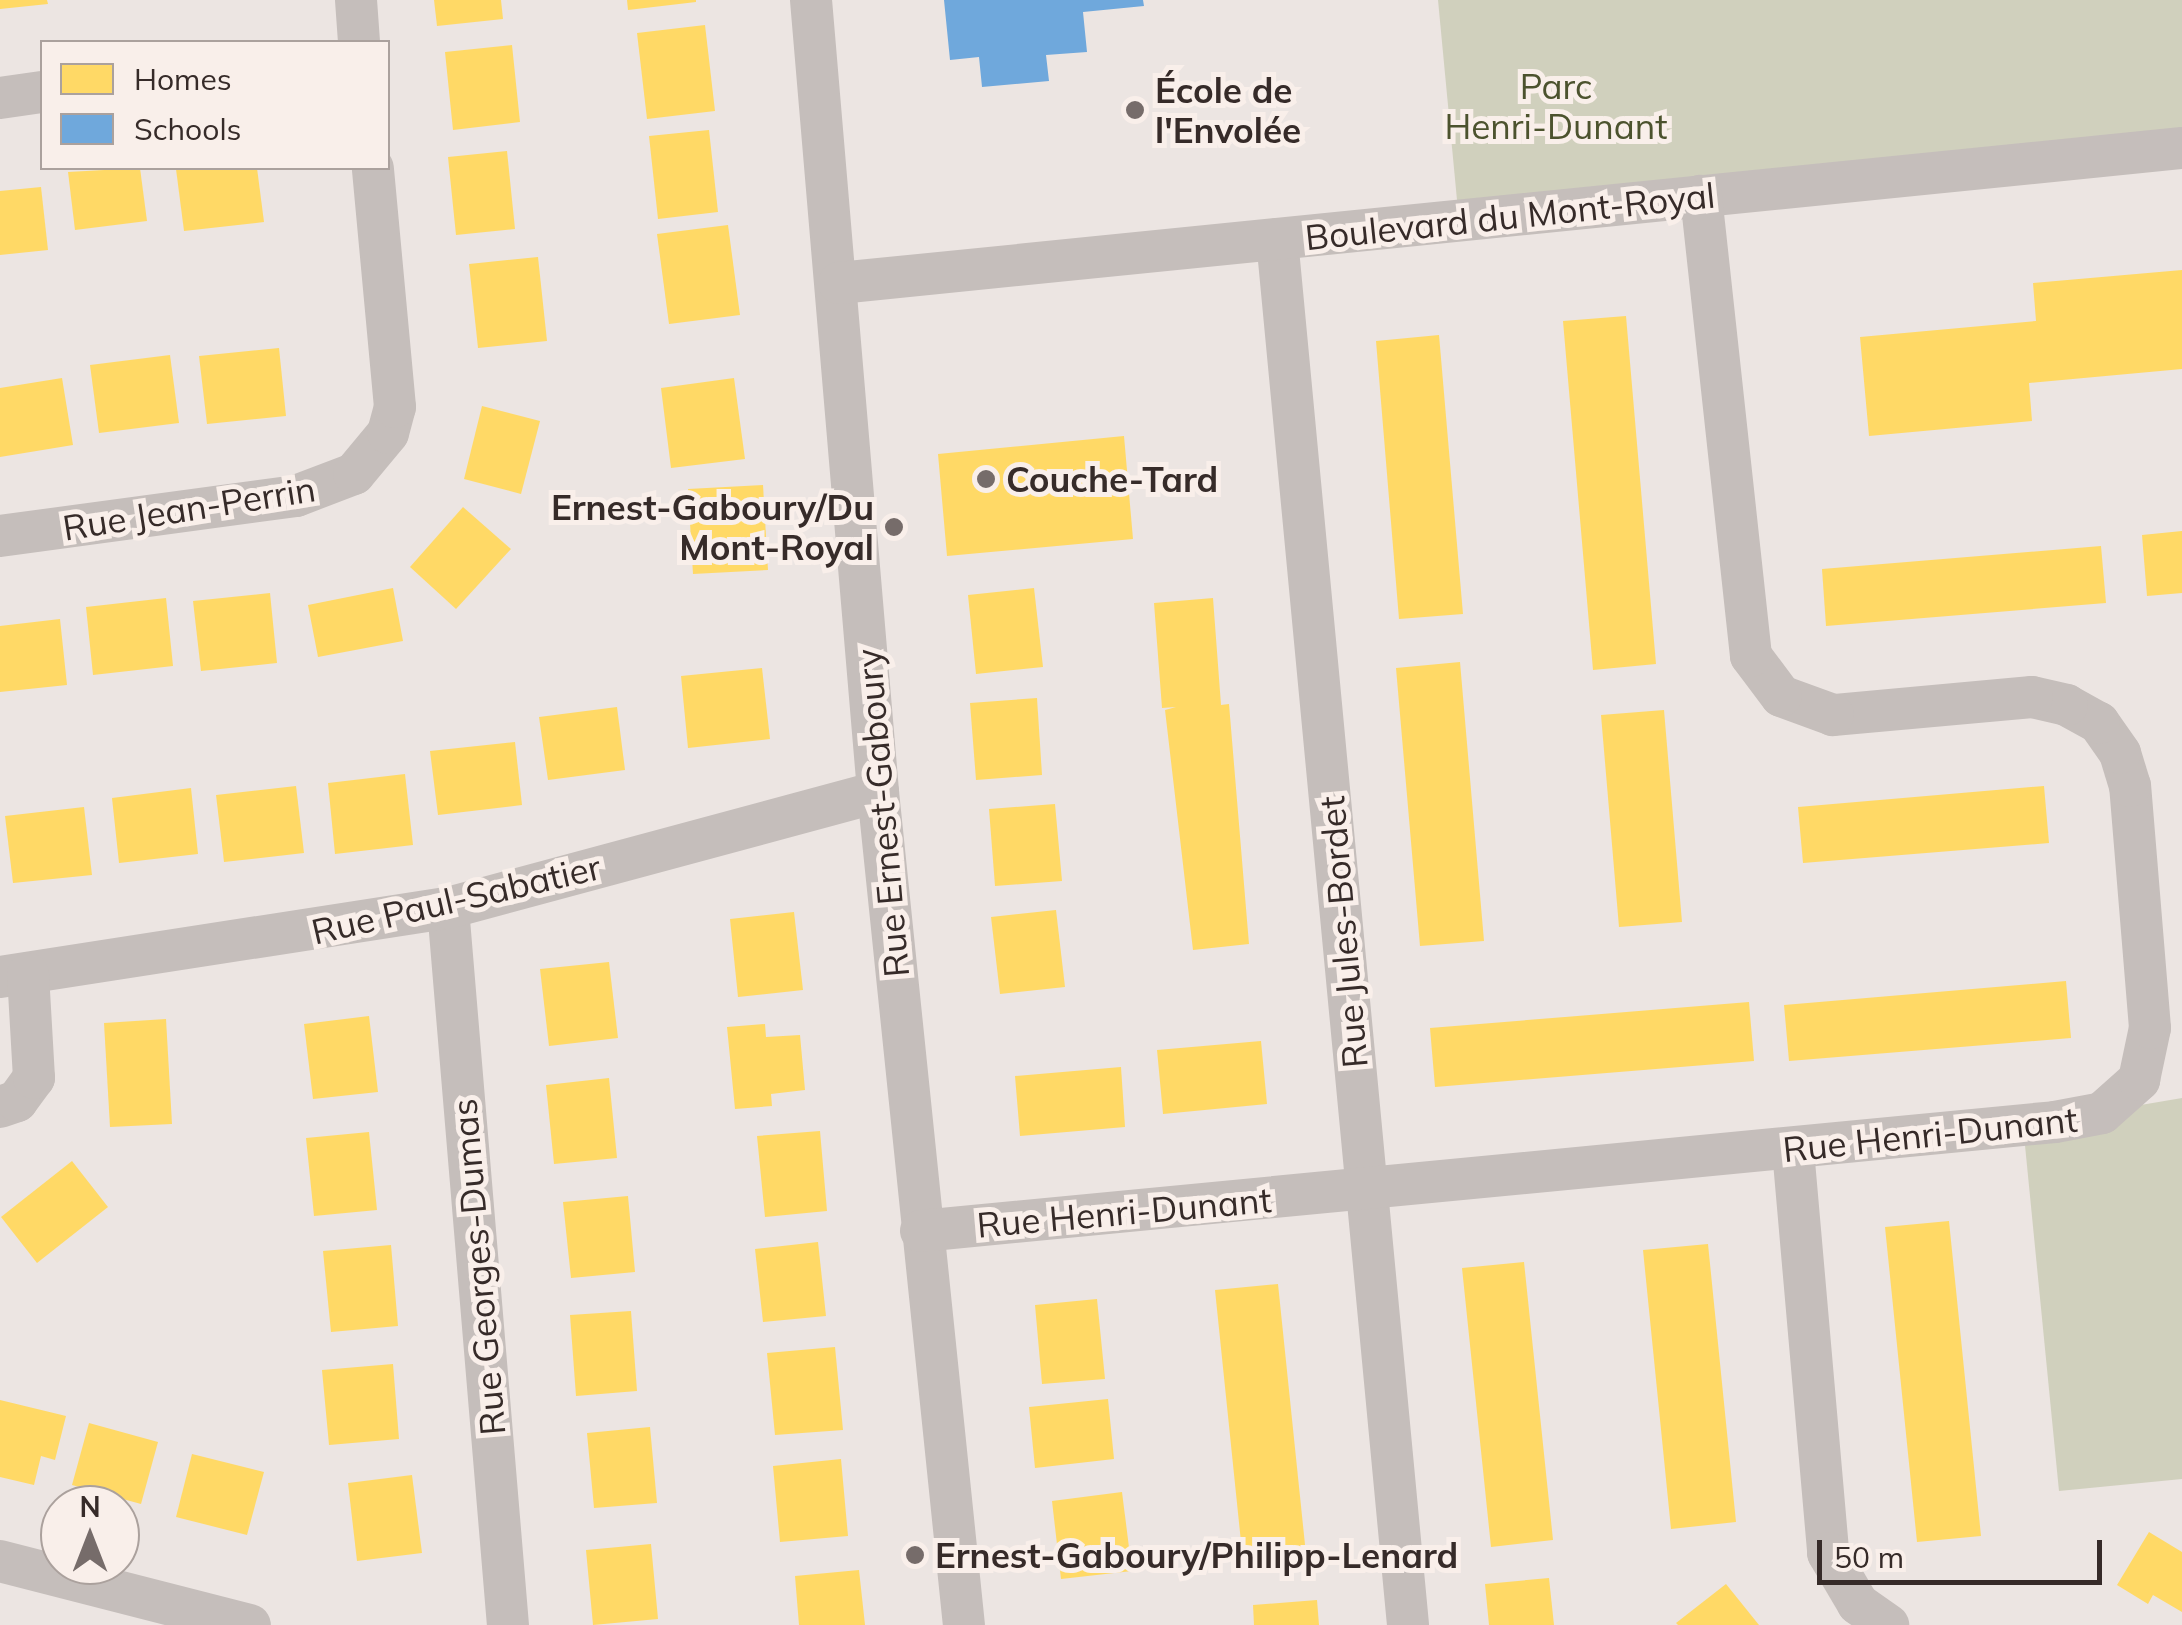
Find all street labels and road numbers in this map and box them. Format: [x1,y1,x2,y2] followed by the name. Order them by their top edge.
[1303,174,1717,258] street label: Boulevard du Mont-Royal
[60,467,318,549] street label: Rue Jean-Perrin
[847,647,917,979] street label: Rue Ernest-Gaboury
[1310,794,1376,1070] street label: Rue Jules-Bordet
[307,845,605,953] street label: Rue Paul-Sabatier
[442,1097,514,1437] street label: Rue Georges-Dumas
[1781,1098,2079,1170] street label: Rue Henri-Dunant
[975,1178,1273,1246] street label: Rue Henri-Dunant

